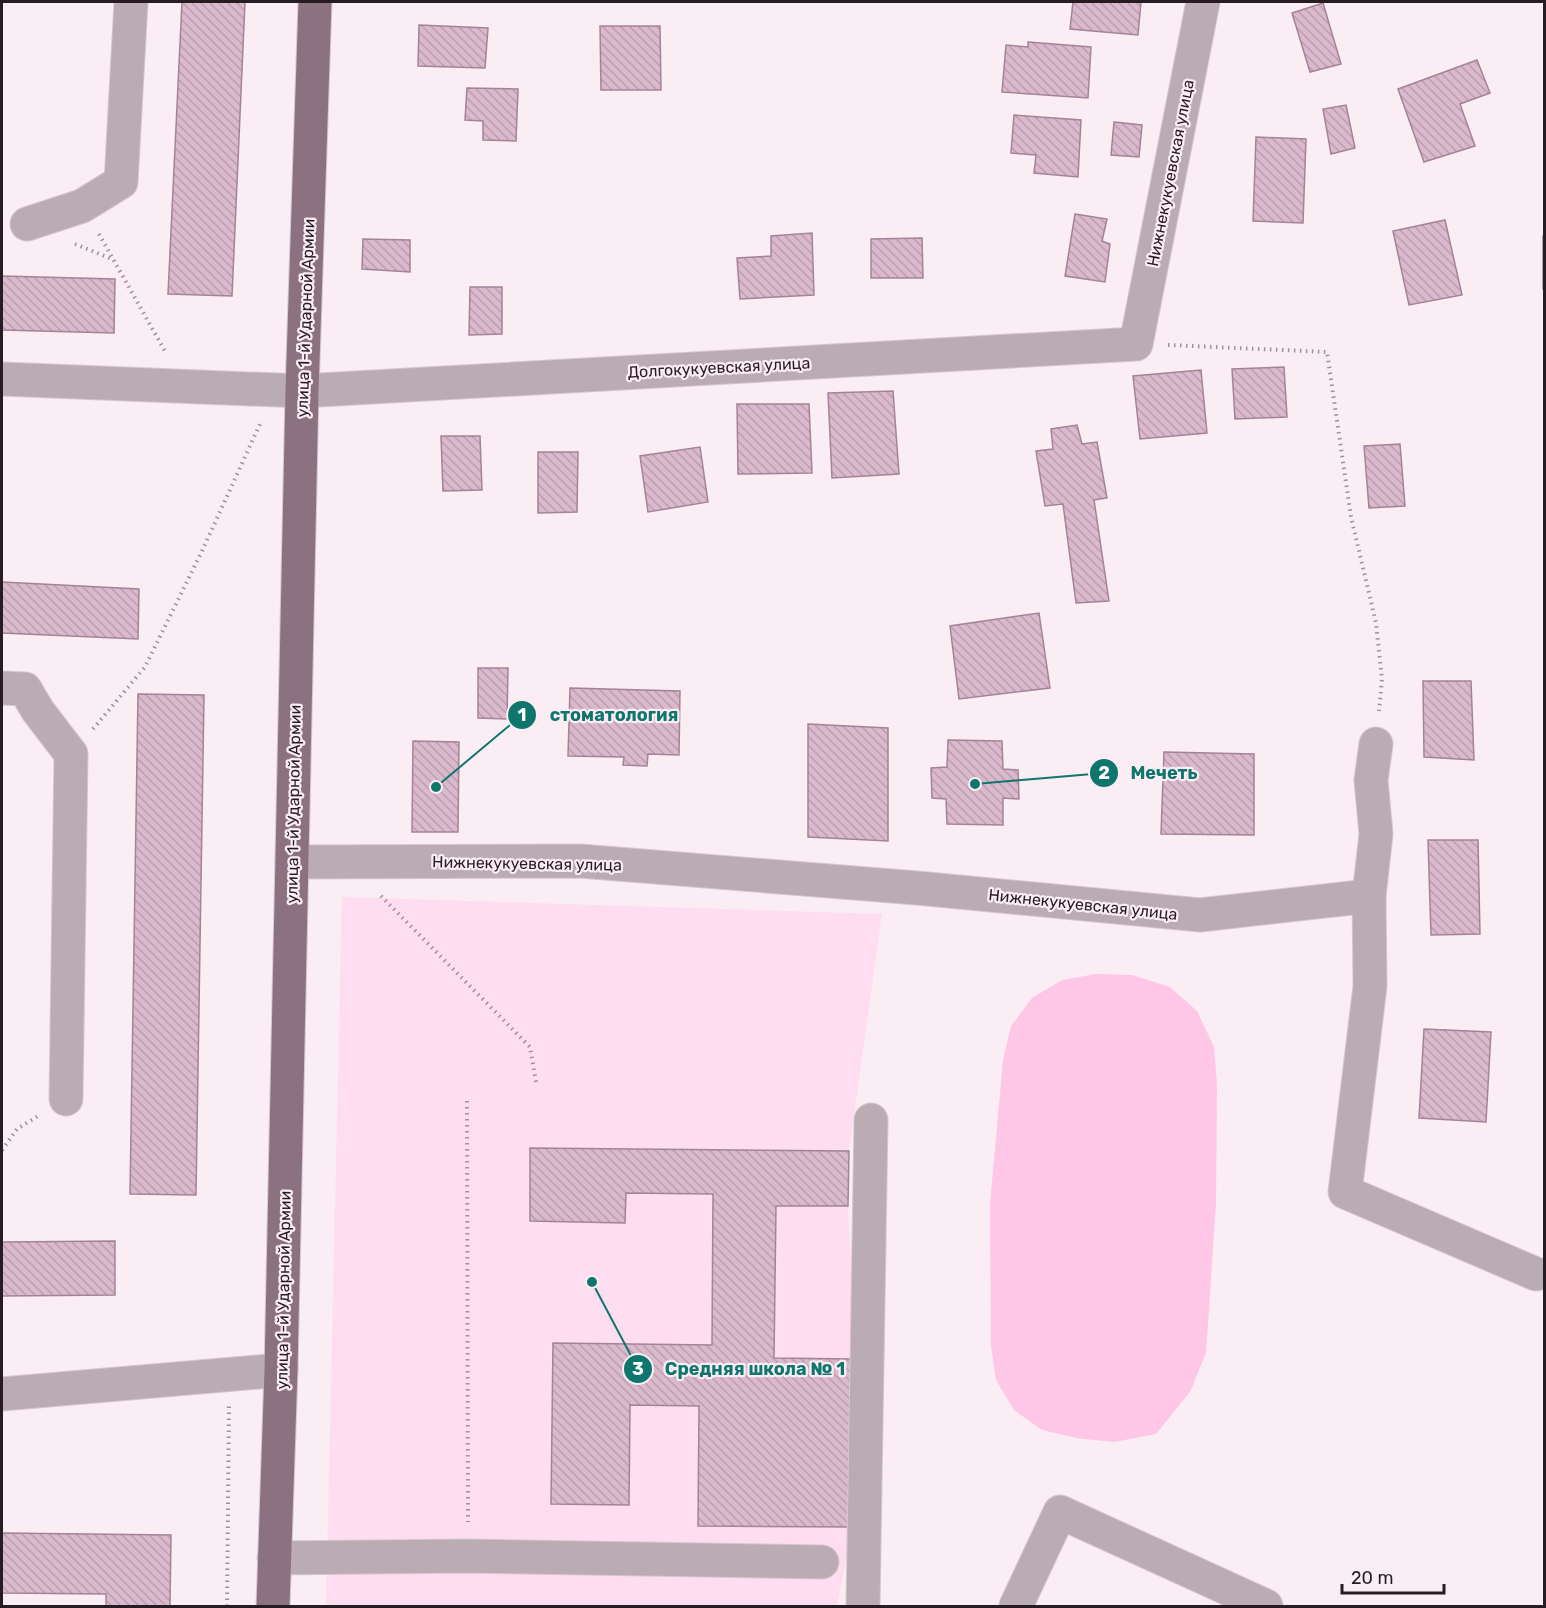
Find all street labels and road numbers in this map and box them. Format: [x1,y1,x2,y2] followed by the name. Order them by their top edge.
[1143,78,1198,268] street label: Нижнекукуевская улица
[293,218,318,418] street label: улица 1-й Ударной Армии
[627,353,811,382] street label: Долгокукуевская улица
[282,704,305,904] street label: улица 1-й Ударной Армии
[432,852,622,875] street label: Нижнекукуевская улица
[988,885,1178,924] street label: Нижнекукуевская улица
[272,1190,295,1390] street label: улица 1-й Ударной Армии

